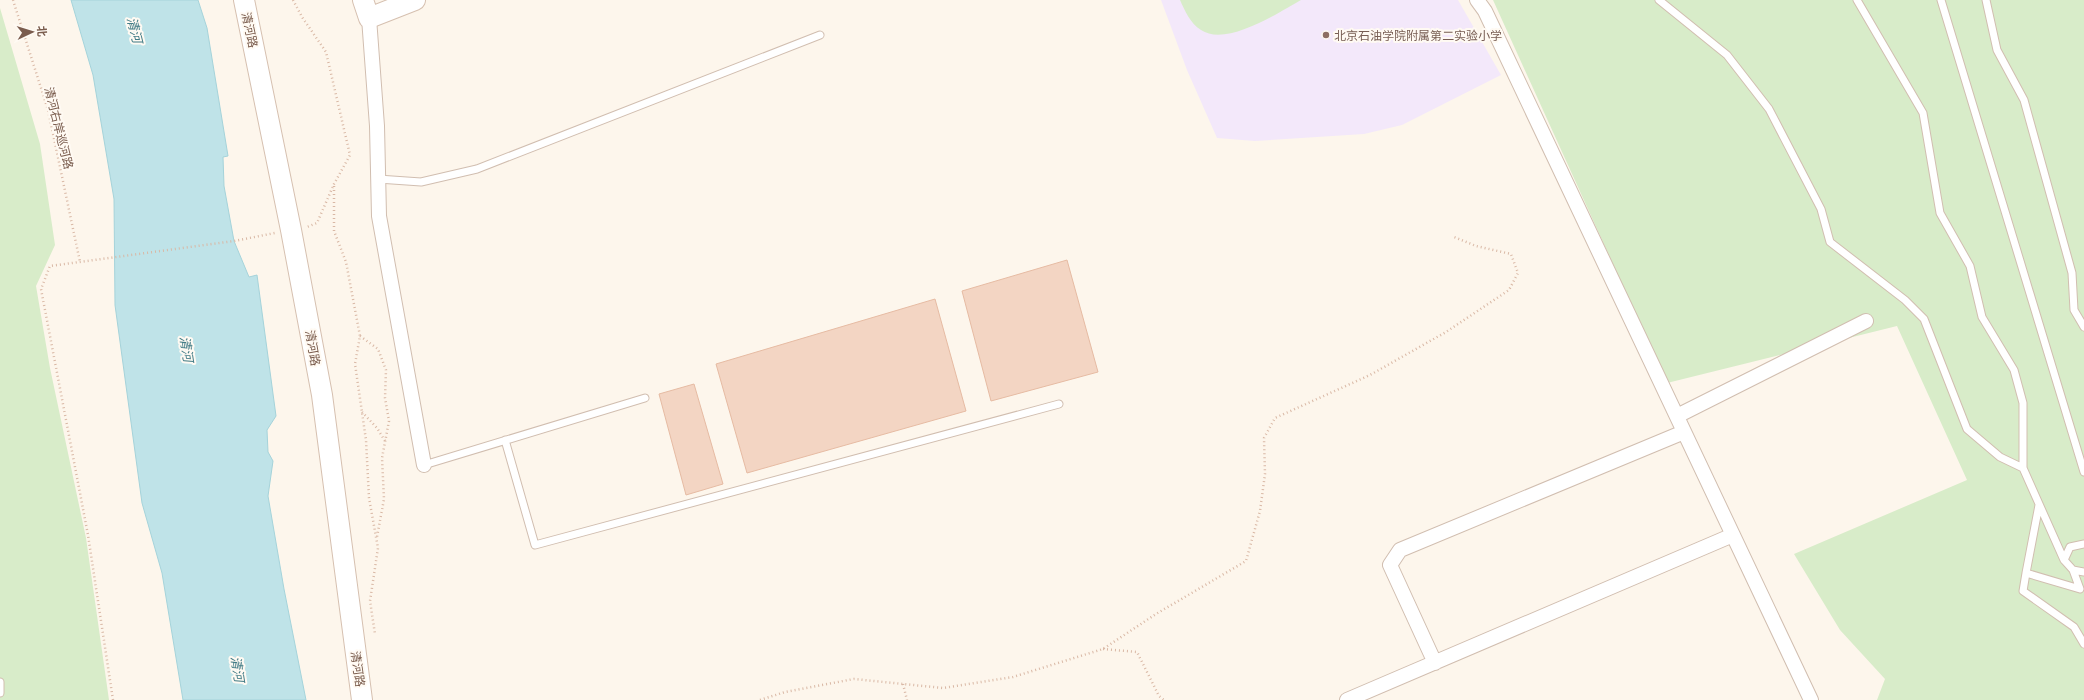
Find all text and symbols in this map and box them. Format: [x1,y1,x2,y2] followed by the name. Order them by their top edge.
[238,11,262,49] street label: 清河路
[12,12,52,52] north arrow
[123,15,148,48] water label: 清河
[35,25,50,37] text: 北
[1334,27,1502,44] place label: 北京石油学院附属第二实验小学
[1321,30,1331,40] marker: 北京石油学院附属第二实验小学
[41,85,77,171] street label: 清河右岸巡河路
[302,329,324,367] street label: 清河路
[176,335,198,366] water label: 清河
[347,650,369,688] street label: 清河路
[227,655,249,686] water label: 清河

